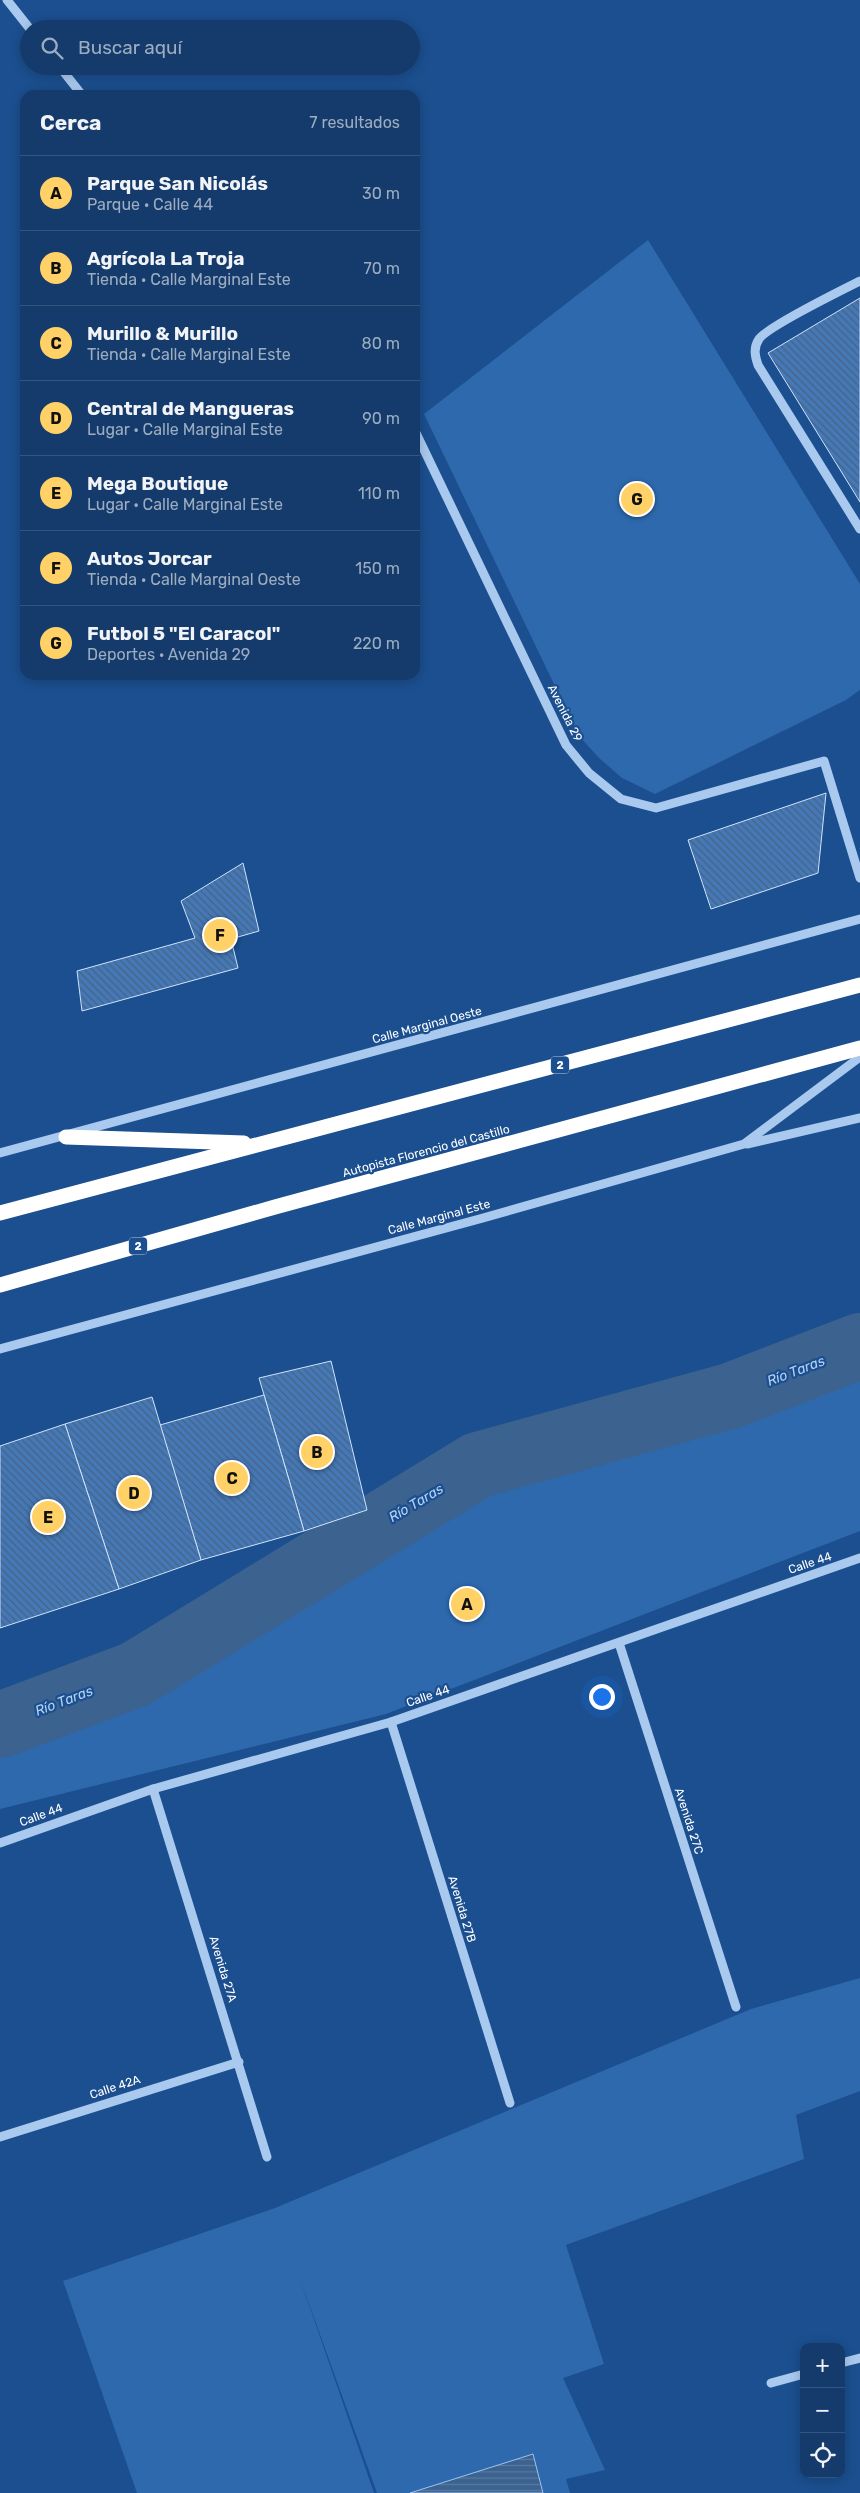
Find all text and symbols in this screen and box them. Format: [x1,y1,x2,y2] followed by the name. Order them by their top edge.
[20,20,420,75] search box
[38,34,66,62] icon: search
[78,36,182,59] text: Buscar aquí
[40,110,101,135] text: Cerca
[309,113,400,132] text: 7 resultados
[87,172,268,195] text: Parque San Nicolás
[50,184,62,203] text: A
[362,184,400,203] text: 30 m
[87,195,213,214] text: Parque · Calle 44
[87,247,244,270] text: Agrícola La Troja
[50,259,62,278] text: B
[363,259,400,278] text: 70 m
[87,270,291,289] text: Tienda · Calle Marginal Este
[87,322,238,345] text: Murillo & Murillo
[50,334,62,353] text: C
[362,334,400,353] text: 80 m
[87,345,291,364] text: Tienda · Calle Marginal Este
[87,397,294,420] text: Central de Mangueras
[50,409,62,428] text: D
[362,409,400,428] text: 90 m
[87,420,283,439] text: Lugar · Calle Marginal Este
[87,472,228,495] text: Mega Boutique
[621,480,653,518] pin: G
[51,484,61,503] text: E
[358,484,400,503] text: 110 m
[87,495,283,514] text: Lugar · Calle Marginal Este
[87,547,212,570] text: Autos Jorcar
[51,559,61,578] text: F
[355,559,400,578] text: 150 m
[87,570,301,589] text: Tienda · Calle Marginal Oeste
[87,622,280,645] text: Futbol 5 "El Caracol"
[50,634,62,653] text: G
[353,634,400,653] text: 220 m
[87,645,250,664] text: Deportes · Avenida 29
[545,682,585,744] street label: Avenida 29
[204,916,236,954] pin: F
[371,1004,484,1046] street label: Calle Marginal Oeste
[551,1056,569,1074] road number: 2
[341,1122,511,1180] street label: Autopista Florencio del Castillo
[386,1197,492,1237] street label: Calle Marginal Este
[129,1238,147,1254] road number: 2
[765,1352,827,1390] water label: Río Taras
[301,1433,333,1471] pin: B
[216,1459,248,1497] pin: C
[118,1474,150,1512] pin: D
[386,1480,446,1526] water label: Río Taras
[32,1498,64,1536] pin: E
[786,1549,834,1577] street label: Calle 44
[451,1585,483,1623] pin: A
[33,1682,95,1720] water label: Río Taras
[404,1682,452,1710] street label: Calle 44
[589,1684,615,1710] your location
[672,1786,706,1856] street label: Avenida 27C
[17,1801,65,1829] street label: Calle 44
[445,1874,479,1944] street label: Avenida 27B
[206,1934,240,2004] street label: Avenida 27A
[88,2072,142,2102] street label: Calle 42A
[800,2343,845,2478] map controls
[800,2343,845,2388] button: +
[800,2388,845,2433] button: −
[800,2433,845,2478] button: locate

